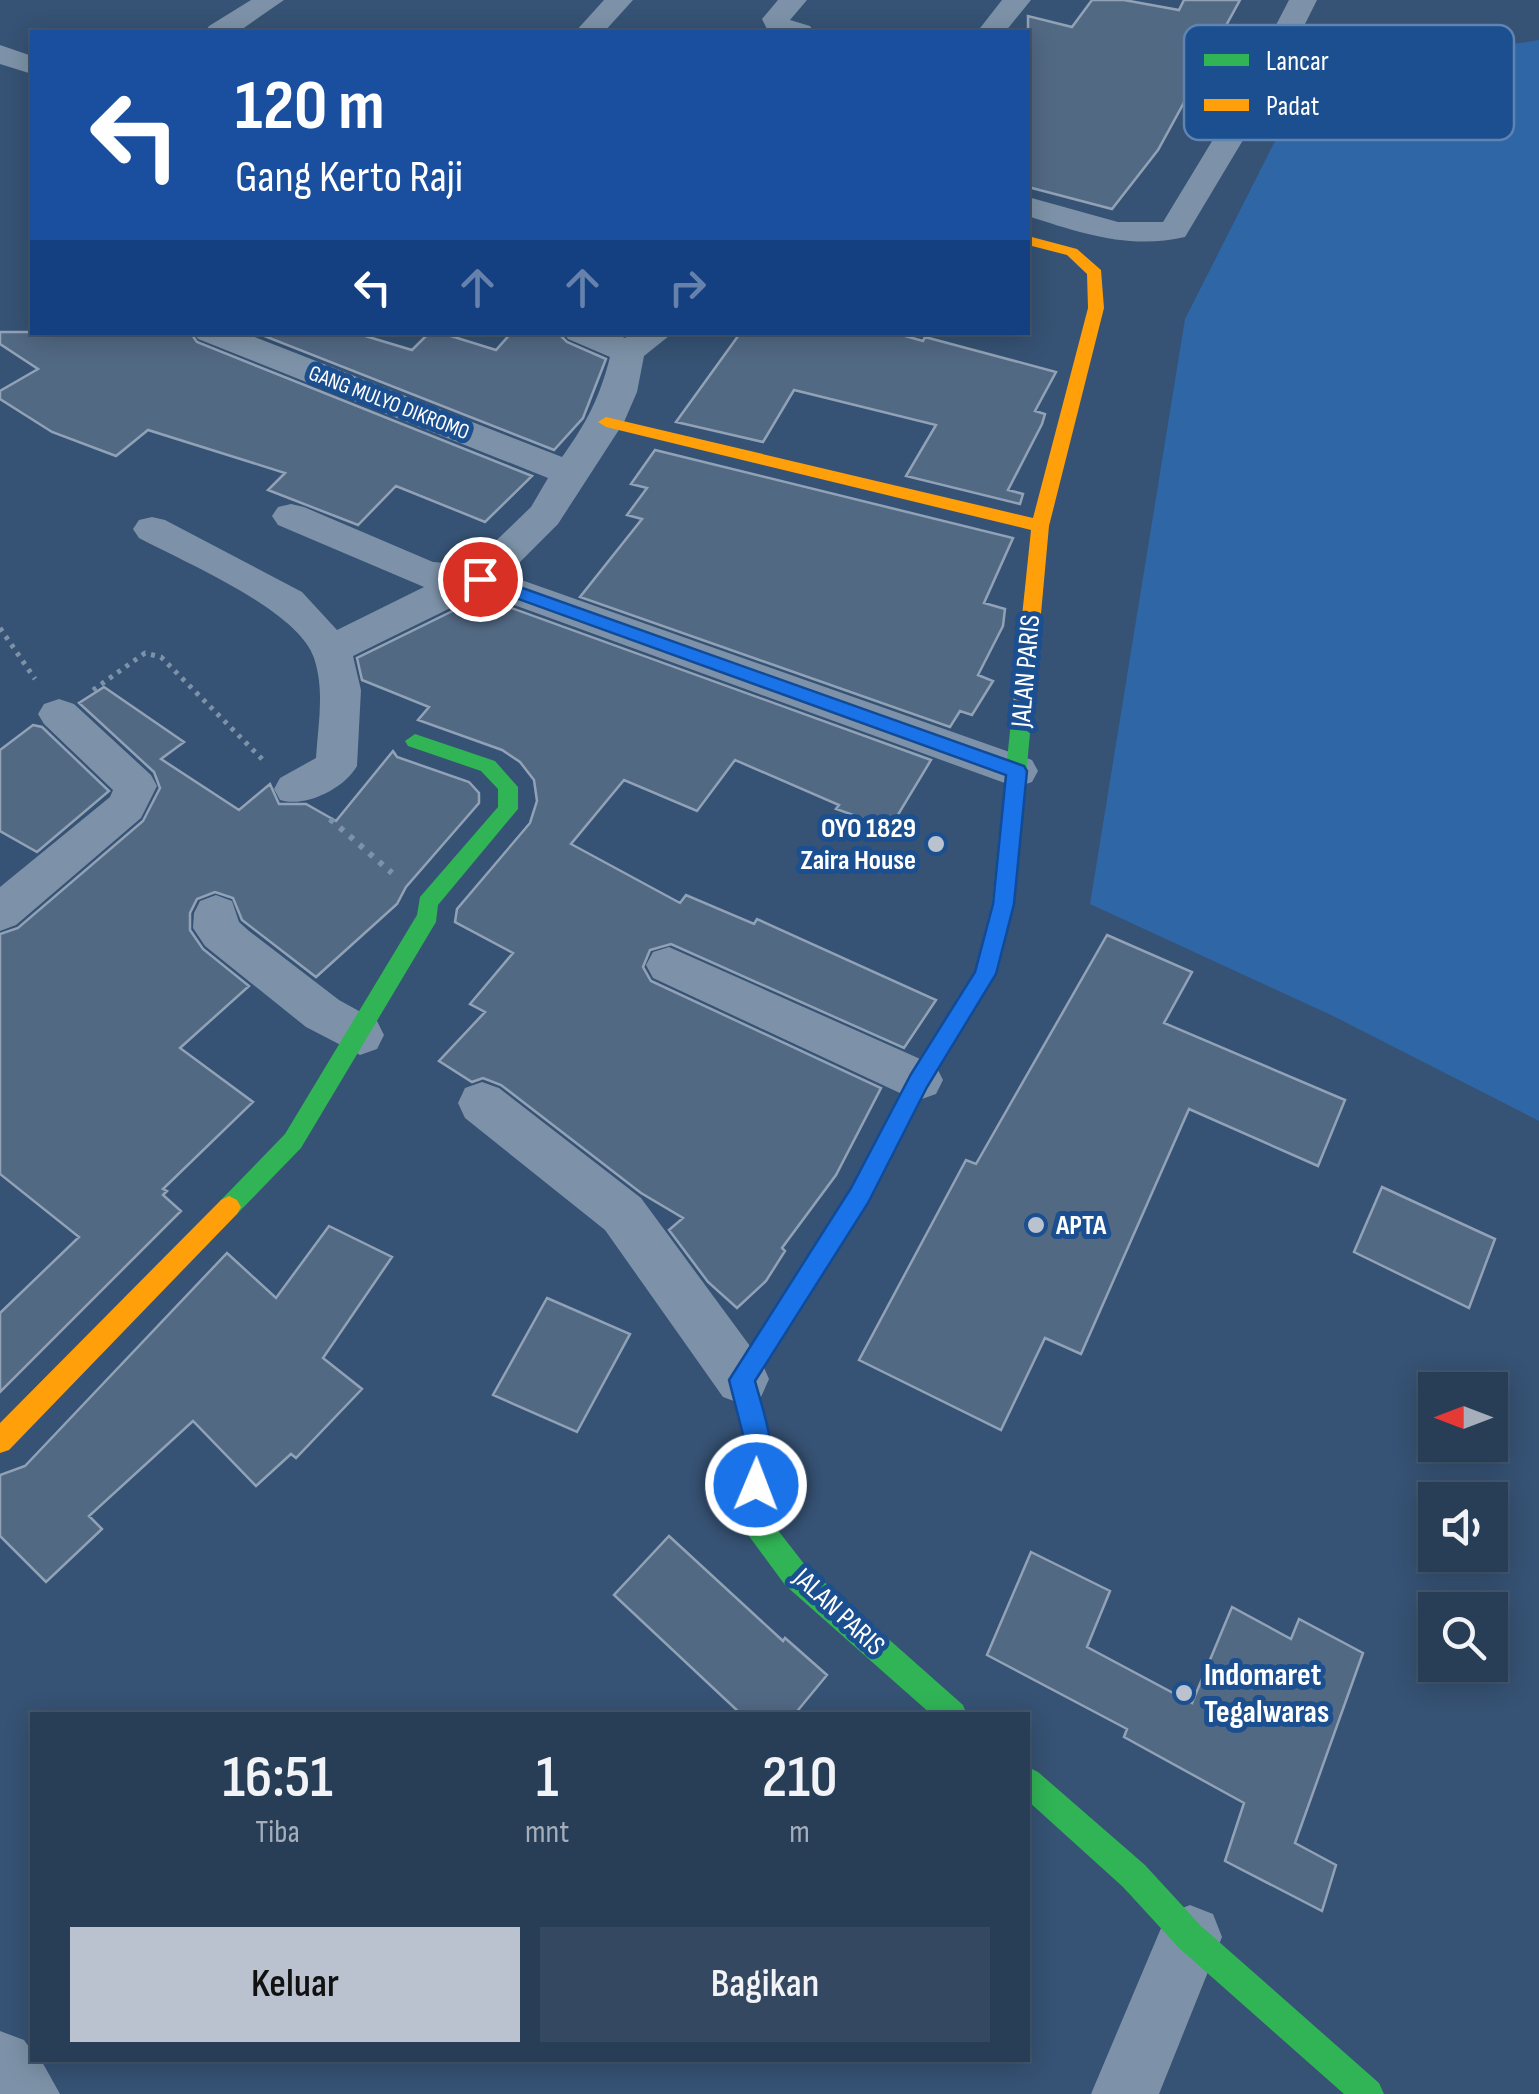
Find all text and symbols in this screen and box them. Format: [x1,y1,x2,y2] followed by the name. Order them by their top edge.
[1184,25,1514,140] legend
[1266,45,1329,78] text: Lancar
[235,65,385,149] text: 120 m
[70,70,200,200] icon: left
[1266,90,1319,123] text: Padat
[235,150,463,205] text: Gang Kerto Raji
[345,260,400,315] icon: left
[450,260,505,315] icon: ahead
[555,260,610,315] icon: ahead
[660,260,715,315] icon: right
[305,360,473,446] street label: GANG MULYO DIKROMO
[438,537,523,622] pin
[453,552,508,607] icon: arrive
[1005,613,1047,730] street label: JALAN PARIS
[800,812,916,877] place label: OYO 1829 Zaira House
[925,833,947,855] marker: OYO 1829 Zaira House
[1055,1209,1107,1242] place label: APTA
[1025,1214,1047,1236] marker: APTA
[1418,1372,1508,1462] north arrow
[1418,1372,1508,1682] map controls
[704,1433,808,1537] position arrow
[1418,1482,1508,1572] button: sound
[786,1561,892,1663] street label: JALAN PARIS
[1418,1592,1508,1682] button: search
[1204,1656,1329,1732] place label: Indomaret Tegalwaras
[1173,1682,1195,1704] marker: Indomaret Tegalwaras
[222,1742,333,1814] text: 16:51
[536,1742,558,1814] text: 1
[762,1742,838,1814] text: 210
[255,1813,300,1852] text: Tiba
[525,1813,569,1852] text: mnt
[789,1813,810,1852] text: m
[70,1927,520,2042] button: Keluar
[540,1927,990,2042] button: Bagikan

